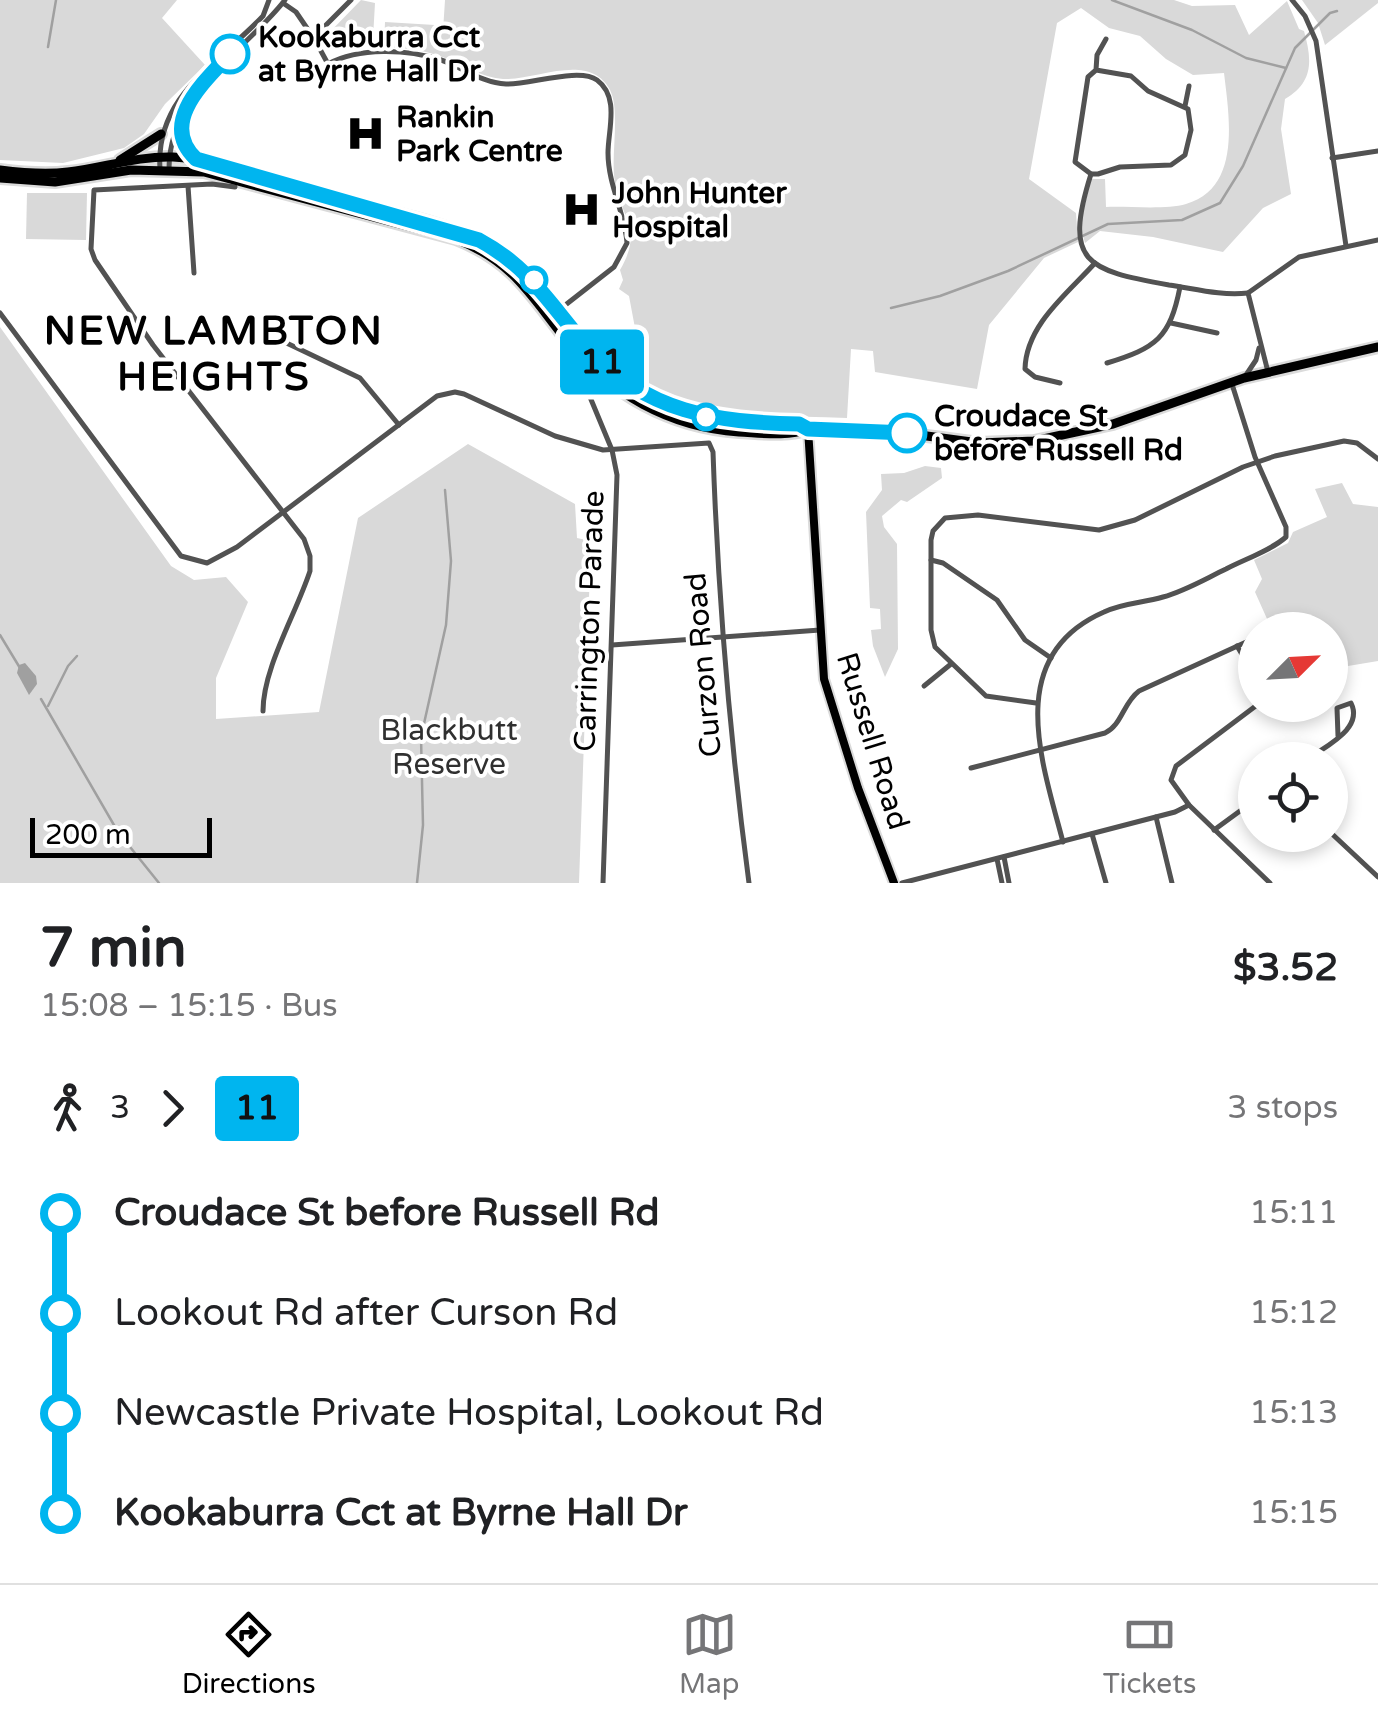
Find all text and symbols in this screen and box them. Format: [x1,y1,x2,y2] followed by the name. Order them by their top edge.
[258,19,481,90] place label: Kookaburra Cct at Byrne Hall Dr
[211,35,249,73] marker: Kookaburra Cct at Byrne Hall Dr
[396,99,563,170] place label: Rankin Park Centre
[345,113,387,155] hospital icon: Rankin Park Centre
[611,175,787,246] place label: John Hunter Hospital
[561,189,603,231] hospital icon: John Hunter Hospital
[521,267,547,293] unlabelled marker
[44,307,384,401] district label: NEW LAMBTON HEIGHTS
[557,330,647,394] line badge: 11
[580,341,624,383] text: 11
[934,398,1183,469] place label: Croudace St before Russell Rd
[693,404,719,430] unlabelled marker
[888,414,926,452] marker: Croudace St before Russell Rd
[566,490,613,752] street label: Carrington Parade
[677,571,730,759] street label: Curzon Road
[1238,612,1348,722] north arrow
[1238,612,1348,852] map controls
[828,648,917,834] street label: Russell Road
[380,712,518,783] park label: Blackbutt Reserve
[1238,742,1348,852] button: locate
[30,813,212,858] scale bar
[45,818,131,852] text: 200 m
[40,916,187,982] text: 7 min
[1233,945,1338,991] text: $3.52
[40,987,338,1025] text: 15:08 – 15:15 · Bus
[40,1081,95,1136] icon: walk
[145,1081,200,1136] icon: forward
[235,1087,279,1129] text: 11
[110,1089,130,1127] text: 3
[1227,1089,1338,1127] text: 3 stops
[114,1190,660,1236] text: Croudace St before Russell Rd
[1249,1194,1338,1232] text: 15:11
[114,1290,618,1336] text: Lookout Rd after Curson Rd
[1249,1294,1338,1332] text: 15:12
[114,1390,824,1436] text: Newcastle Private Hospital, Lookout Rd
[1249,1394,1338,1432] text: 15:13
[114,1490,688,1536] text: Kookaburra Cct at Byrne Hall Dr
[1249,1494,1338,1532] text: 15:15
[182,1607,316,1701] tab: Directions
[679,1607,739,1701] tab: Map
[1103,1607,1196,1701] tab: Tickets

